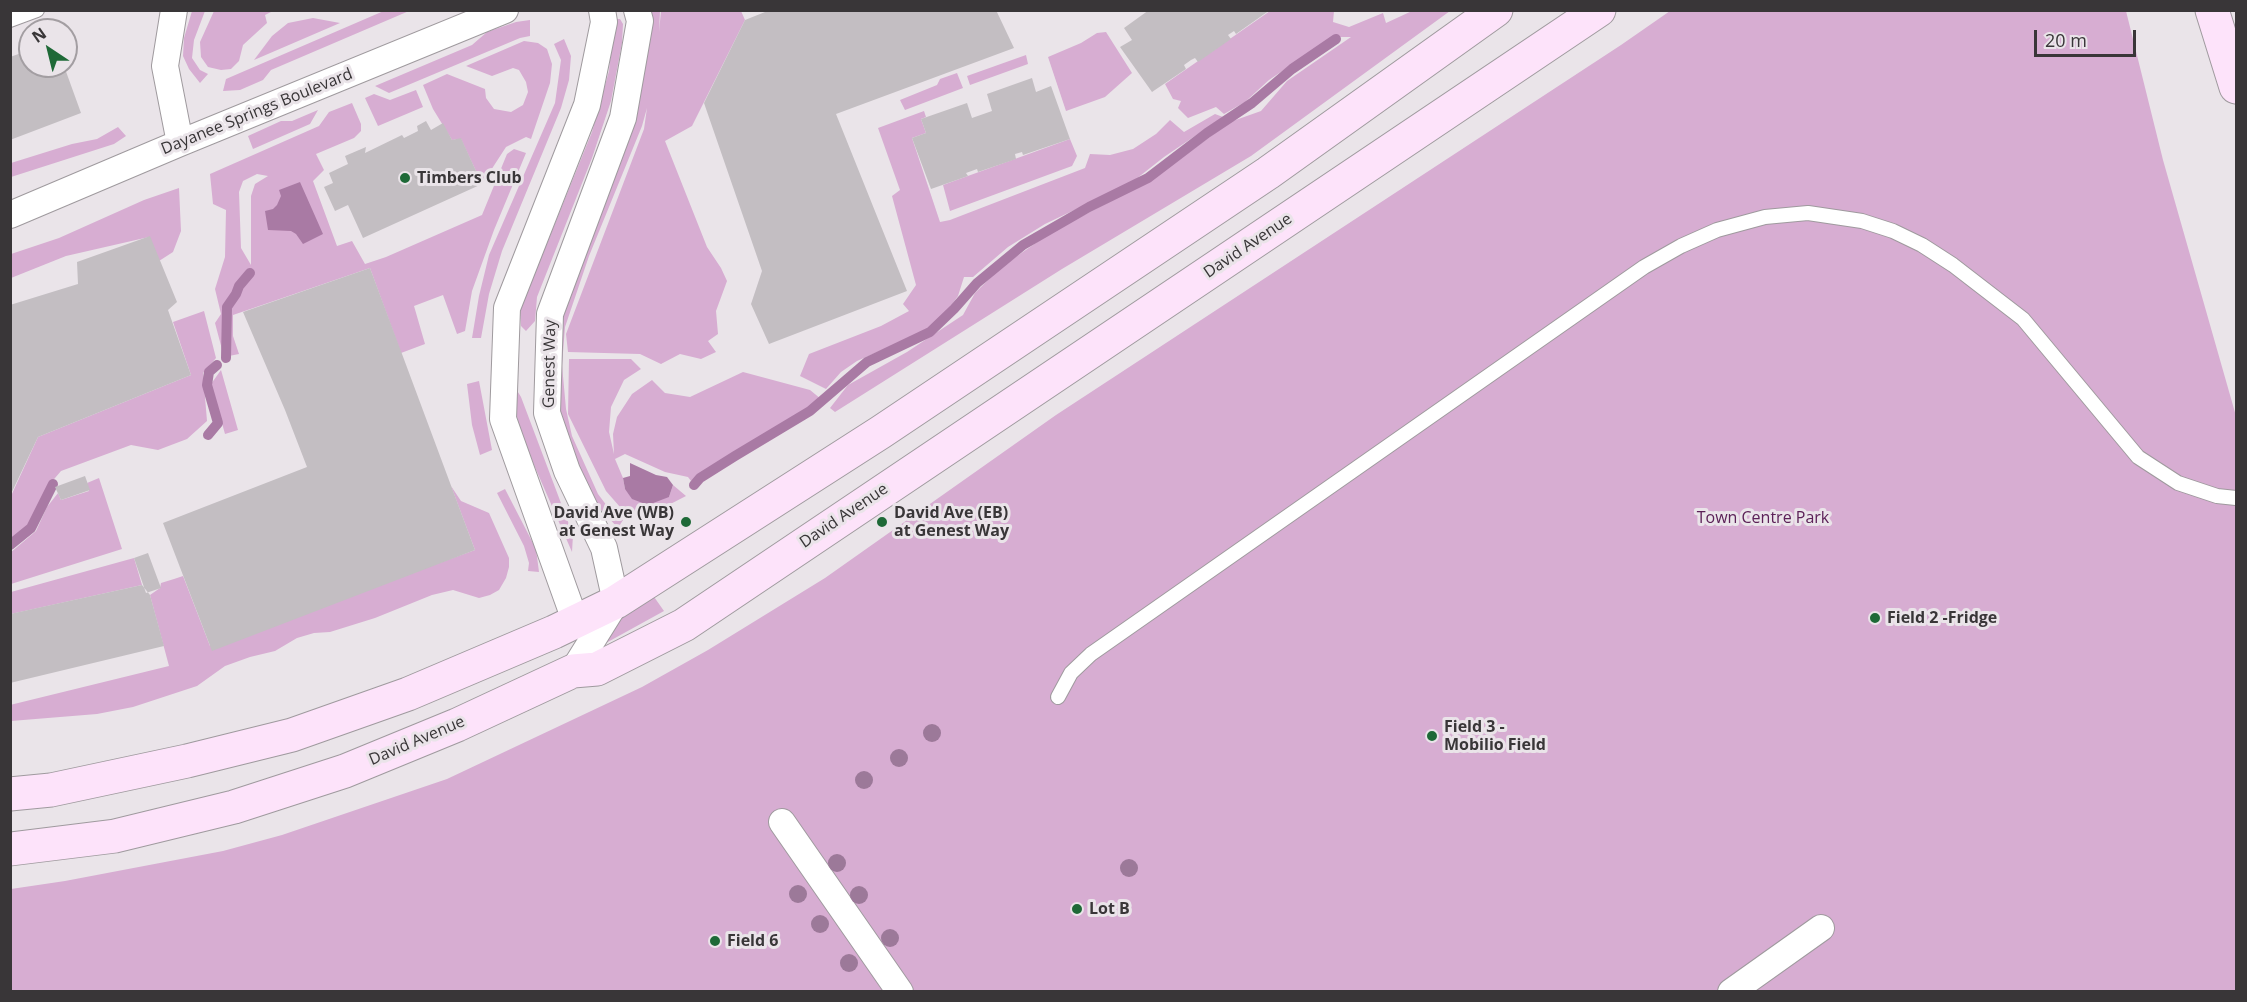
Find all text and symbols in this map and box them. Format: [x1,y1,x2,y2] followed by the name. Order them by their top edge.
[18,18,78,78] north arrow
[2037,18,2139,56] scale bar
[27,22,50,48] text: N
[2045,28,2087,52] text: 20 m
[158,65,356,159] street label: Dayanee Springs Boulevard
[417,168,522,188] place label: Timbers Club
[398,171,412,185] marker: Timbers Club
[1200,209,1296,283] street label: David Avenue
[540,320,560,408] street label: Genest Way
[796,479,892,553] street label: David Avenue
[553,503,674,541] place label: David Ave (WB) at Genest Way
[894,503,1009,541] place label: David Ave (EB) at Genest Way
[1697,508,1829,528] park label: Town Centre Park
[679,515,693,529] marker: David Ave (WB) at Genest Way
[875,515,889,529] marker: David Ave (EB) at Genest Way
[1887,608,1997,628] place label: Field 2 -Fridge
[1868,611,1882,625] marker: Field 2 -Fridge
[366,712,468,770] street label: David Avenue
[1444,717,1546,755] place label: Field 3 - Mobilio Field
[1425,729,1439,743] marker: Field 3 - Mobilio Field
[1089,899,1130,919] place label: Lot B
[1070,902,1084,916] marker: Lot B
[727,931,778,951] place label: Field 6
[708,934,722,948] marker: Field 6

